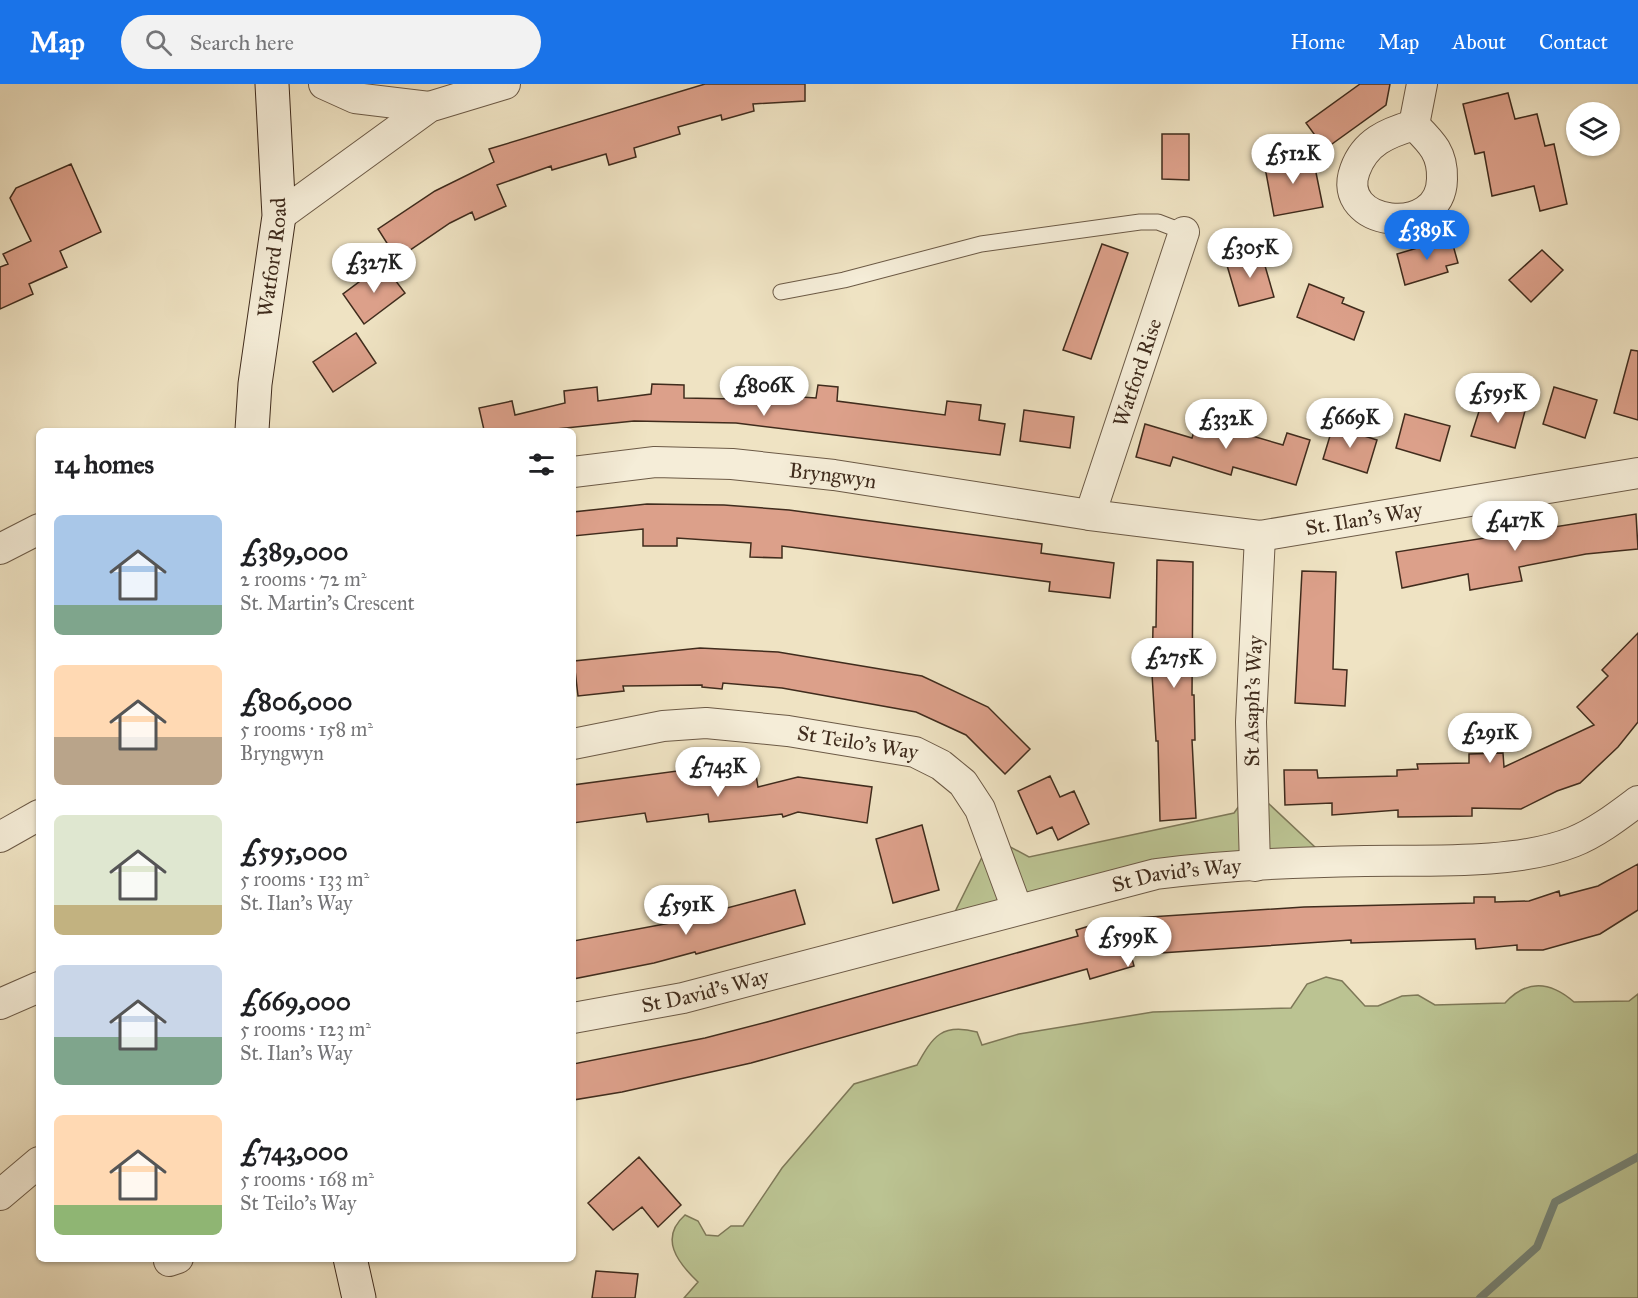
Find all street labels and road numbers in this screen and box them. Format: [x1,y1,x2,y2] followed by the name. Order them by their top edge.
[252,196,292,319] street label: Watford Road
[1107,315,1167,430] street label: Watford Rise
[788,457,878,494] street label: Bryngwyn
[1304,496,1425,541] street label: St. Ilan's Way
[1238,634,1268,767] street label: St Asaph's Way
[795,720,921,766] street label: St Teilo's Way
[1109,853,1243,898] street label: St David's Way
[639,963,773,1018] street label: St David's Way

